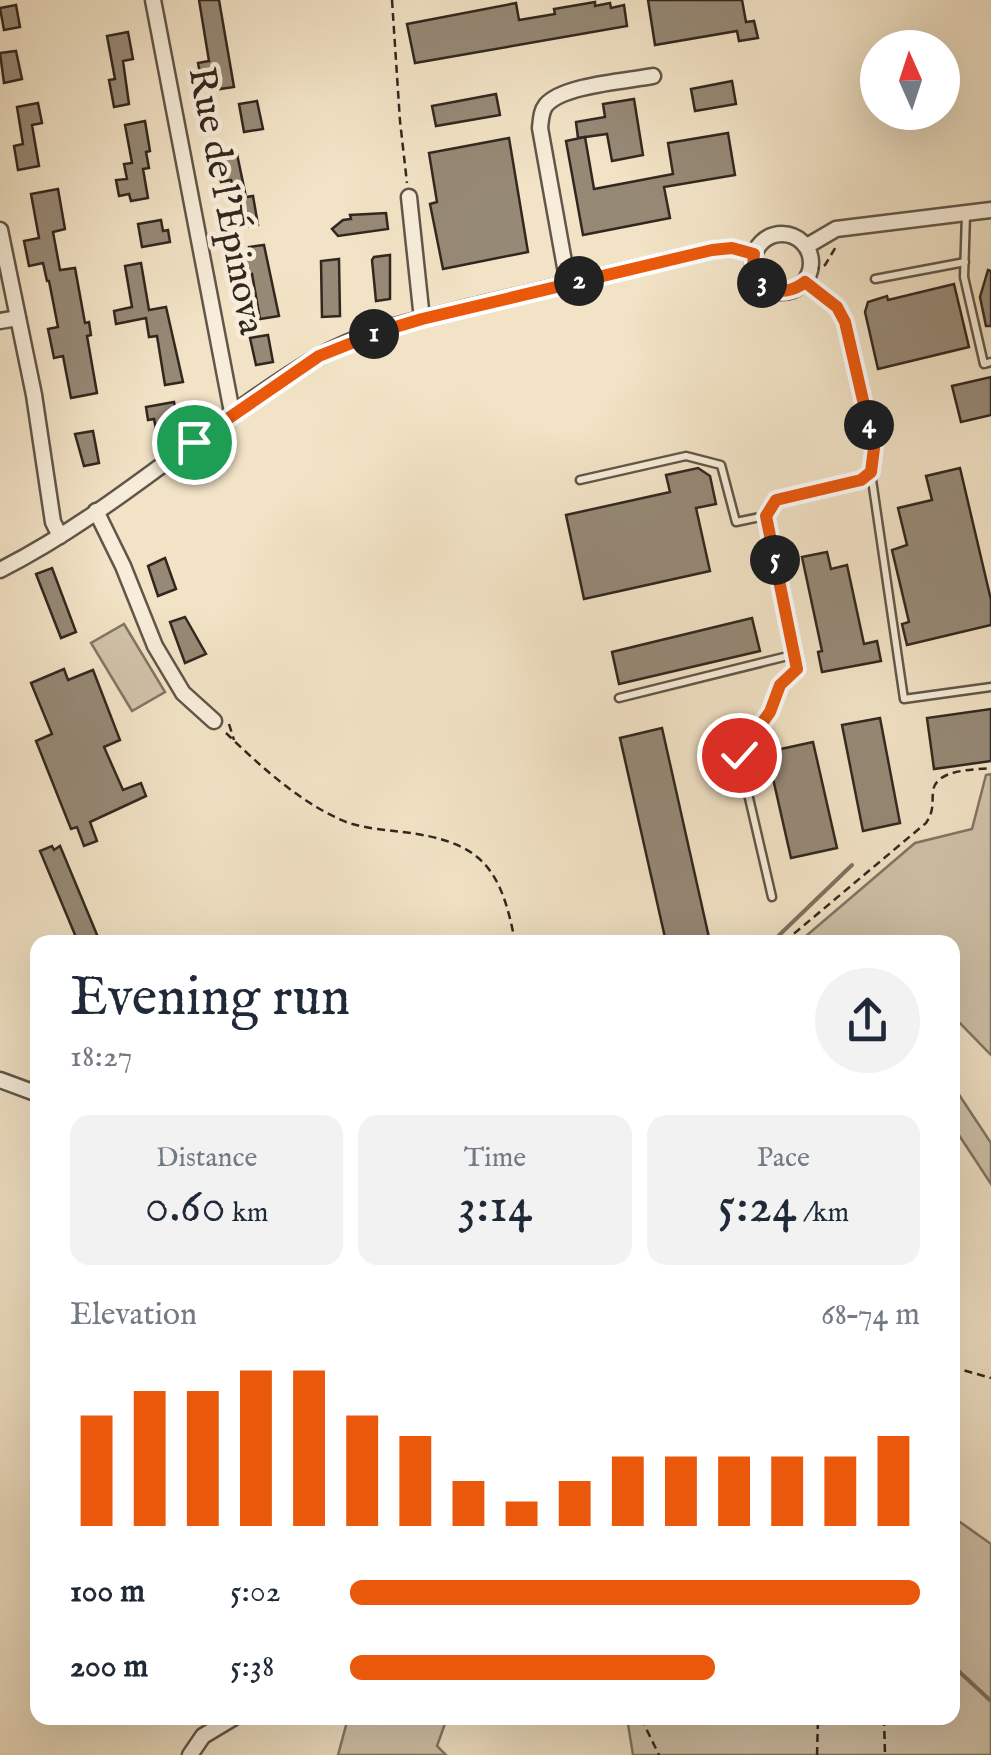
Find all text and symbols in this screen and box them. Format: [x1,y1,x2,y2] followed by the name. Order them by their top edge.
[860,30,960,130] north arrow
[860,30,960,130] map controls
[176,63,276,339] street label: Rue de l'Épinova
[554,256,604,306] pin: 2
[737,258,787,308] pin: 3
[572,263,586,298] text: 2
[757,265,767,300] text: 3
[349,309,399,359] pin: 1
[369,316,379,351] text: 1
[152,400,237,485] pin
[844,400,894,450] pin: 4
[862,407,876,442] text: 4
[167,415,222,470] icon: arrive
[750,535,800,585] pin: 5
[770,542,780,577] text: 5
[697,713,782,798] pin
[712,728,767,783] icon: check
[70,964,350,1034] text: Evening run
[815,968,920,1073] button: share
[70,1037,133,1078] text: 18:27
[156,1141,257,1176] text: Distance
[464,1141,526,1176] text: Time
[757,1141,810,1176] text: Pace
[145,1176,226,1239] text: 0.60
[457,1176,532,1239] text: 3:14
[718,1176,797,1239] text: 5:24
[226,1196,269,1231] text: km
[797,1196,849,1231] text: /km
[70,1295,197,1336] text: Elevation
[821,1295,920,1336] text: 68–74 m
[70,1572,145,1613] text: 100 m
[230,1572,281,1613] text: 5:02
[70,1647,148,1688] text: 200 m
[230,1647,275,1688] text: 5:38

